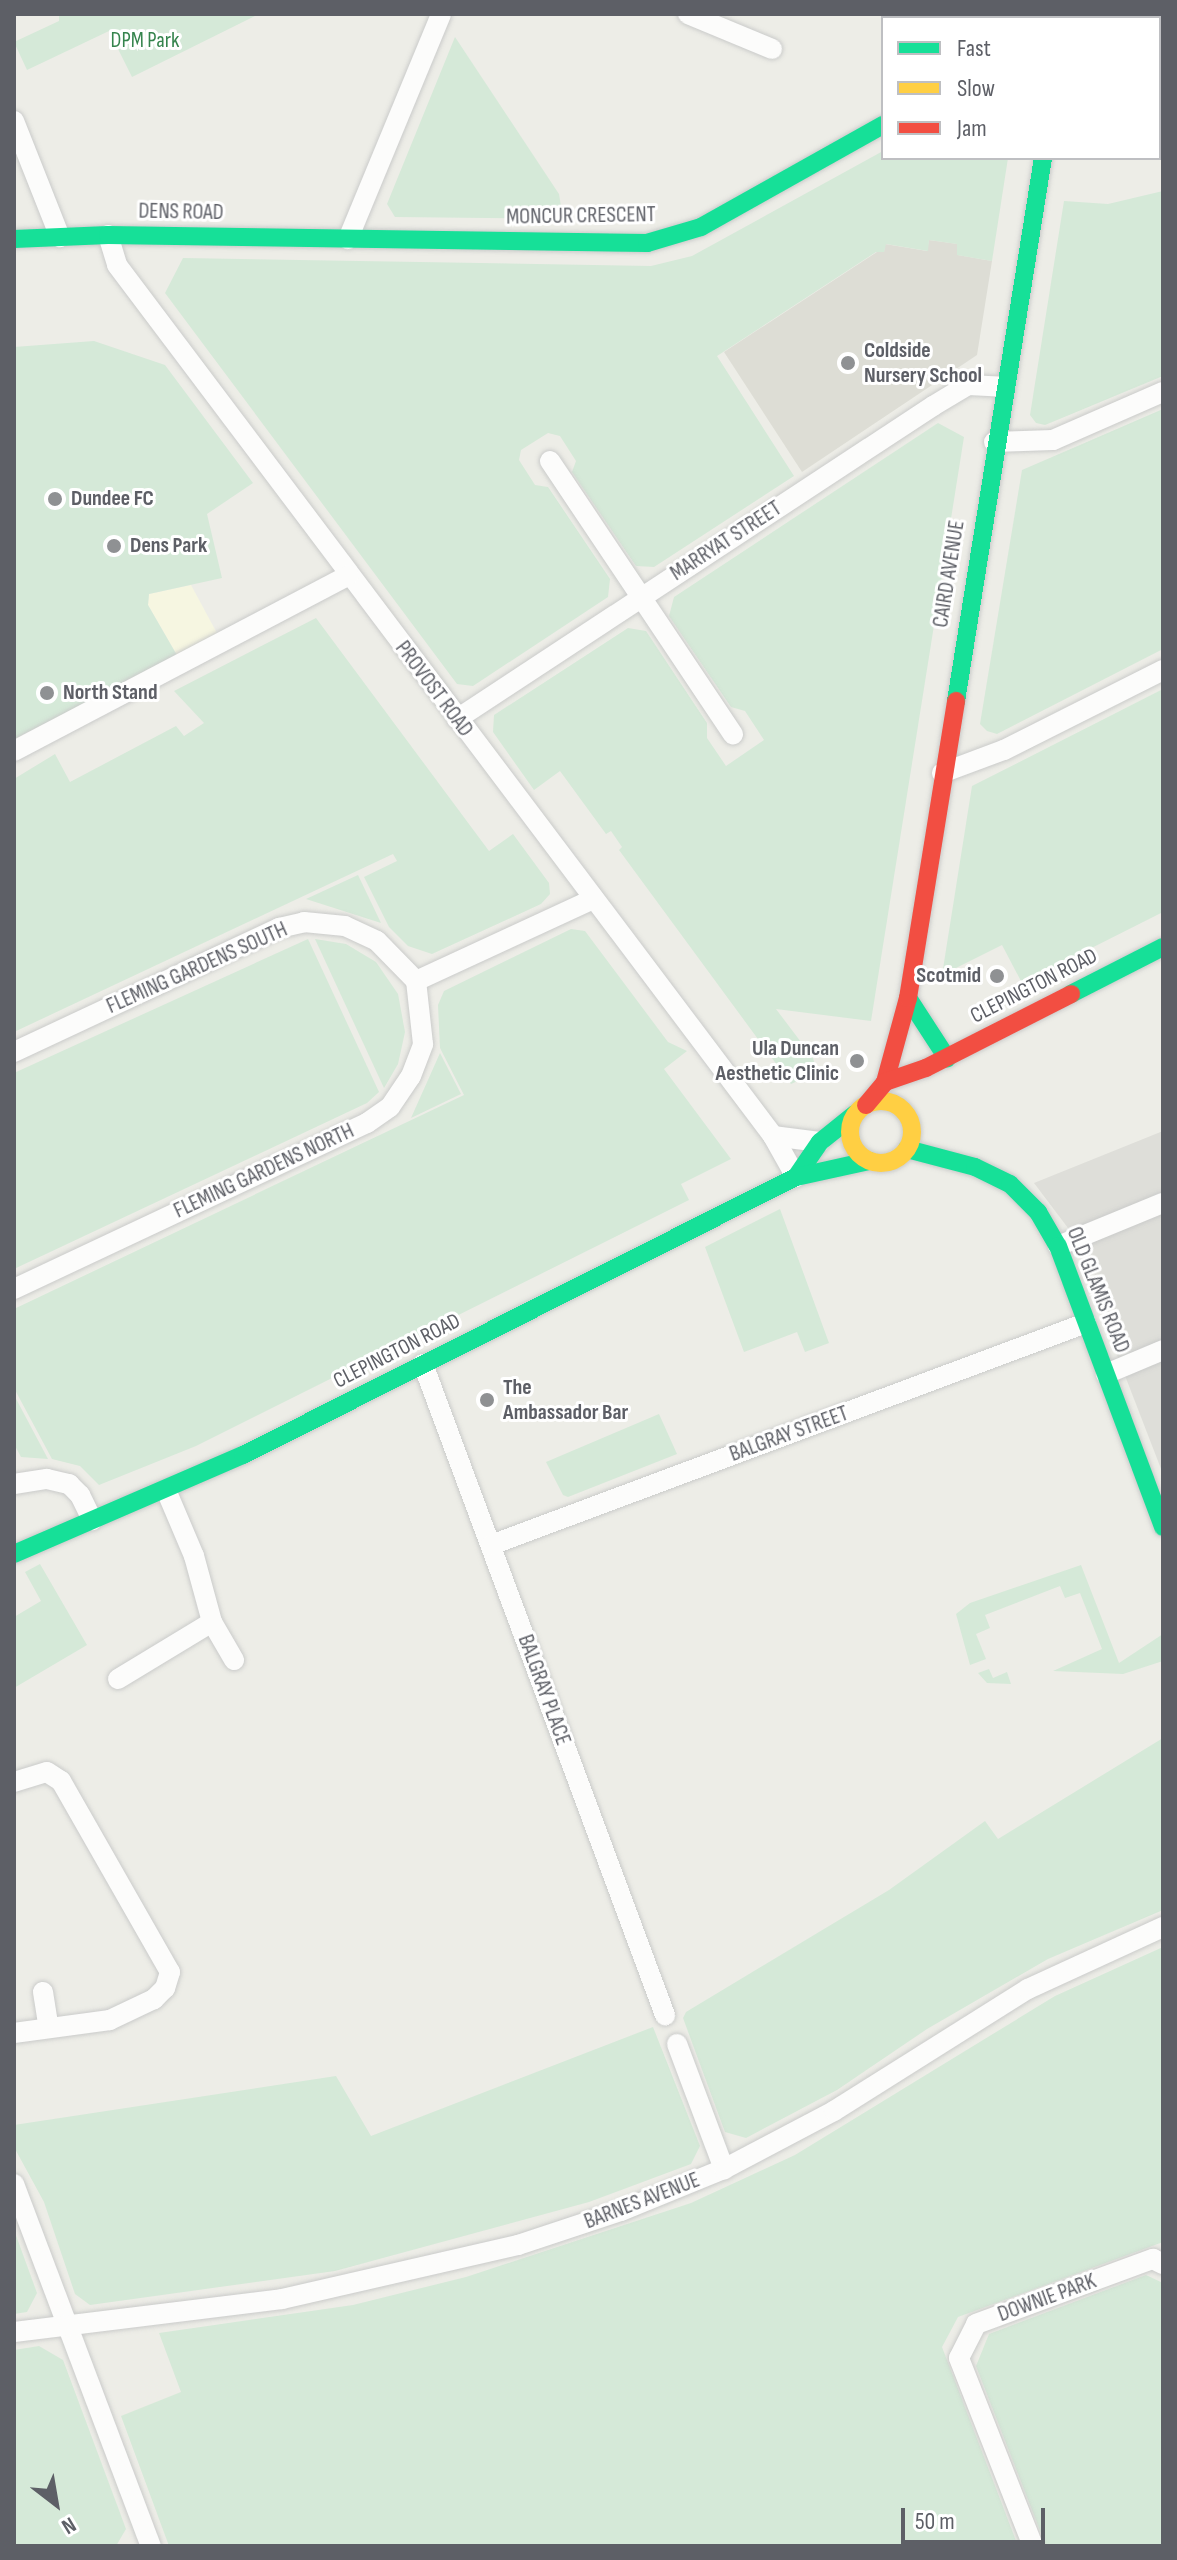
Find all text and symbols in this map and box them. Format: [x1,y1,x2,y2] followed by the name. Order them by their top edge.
[881,16,1161,160] legend
[111,28,179,54] park label: DPM Park
[957,34,991,63] text: Fast
[957,74,995,103] text: Slow
[957,114,987,143] text: Jam
[138,198,224,226] street label: DENS ROAD
[506,201,656,231] street label: MONCUR CRESCENT
[864,337,982,388] place label: Coldside Nursery School
[839,354,857,372] marker: Coldside Nursery School
[71,486,154,512] place label: Dundee FC
[46,490,64,508] marker: Dundee FC
[666,495,786,587] street label: MARRYAT STREET
[928,519,970,629] street label: CAIRD AVENUE
[130,533,207,559] place label: Dens Park
[105,537,123,555] marker: Dens Park
[389,636,479,742] street label: PROVOST ROAD
[63,680,158,706] place label: North Stand
[38,684,56,702] marker: North Stand
[103,916,291,1020] street label: FLEMING GARDENS SOUTH
[966,943,1102,1029] street label: CLEPINGTON ROAD
[916,963,981,989] place label: Scotmid
[988,967,1006,985] marker: Scotmid
[716,1035,839,1086] place label: Ula Duncan Aesthetic Clinic
[846,1050,868,1072] marker: Ula Duncan Aesthetic Clinic
[170,1118,358,1224] street label: FLEMING GARDENS NORTH
[1061,1223,1135,1357] street label: OLD GLAMIS ROAD
[329,1308,465,1394] street label: CLEPINGTON ROAD
[503,1374,628,1426] place label: The Ambassador Bar
[478,1391,496,1409] marker: The Ambassador Bar
[726,1400,852,1468] street label: BALGRAY STREET
[512,1631,576,1749] street label: BALGRAY PLACE
[581,2167,703,2235] street label: BARNES AVENUE
[994,2268,1100,2328] street label: DOWNIE PARK
[16,2464,96,2544] north arrow
[905,2492,1049,2542] scale bar
[915,2507,955,2536] text: 50 m
[57,2510,81,2540] text: N

